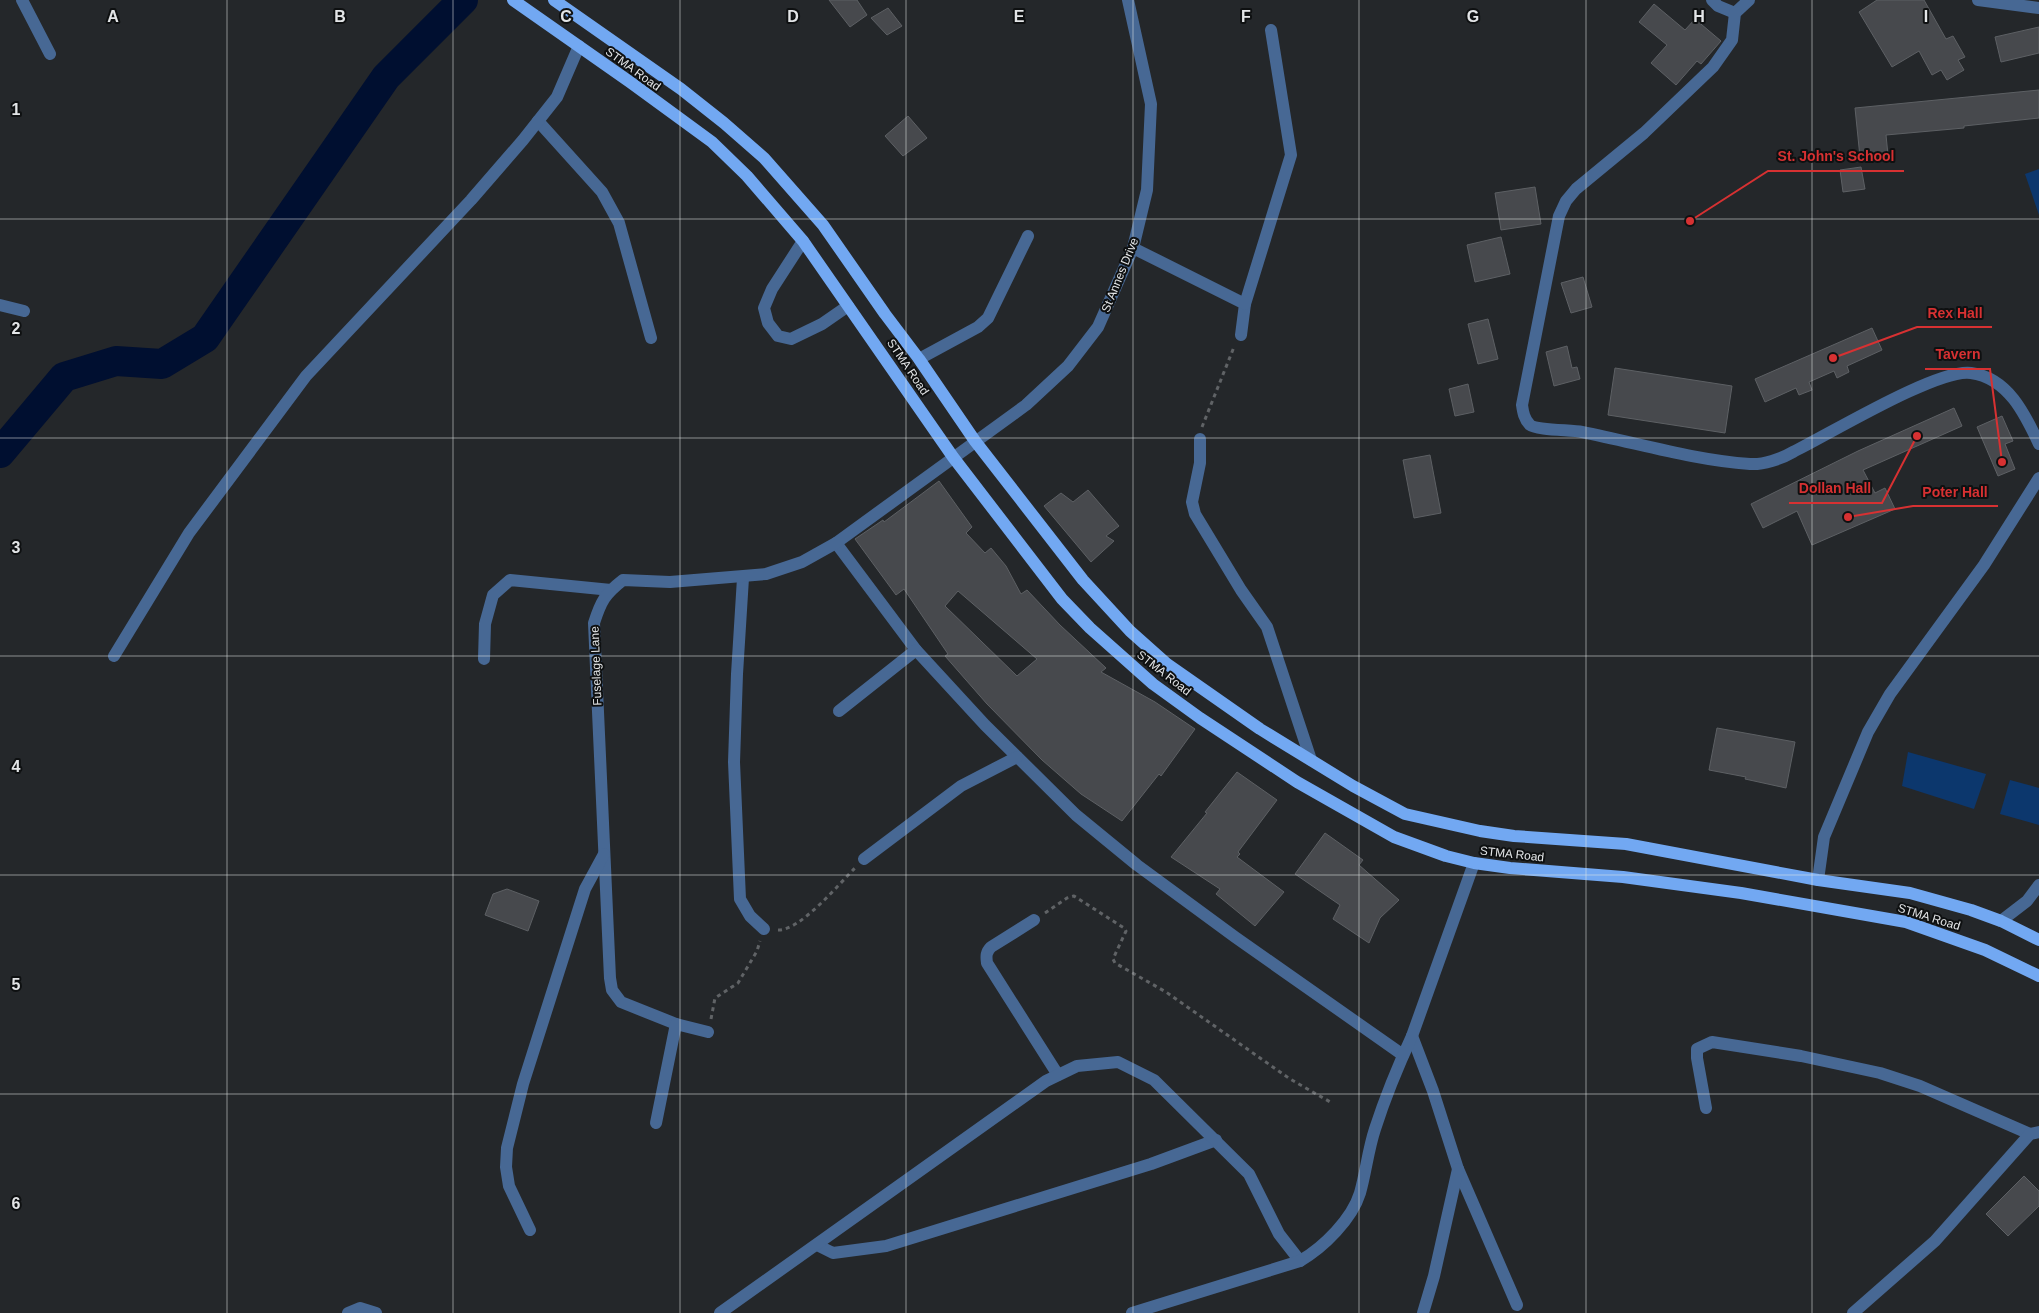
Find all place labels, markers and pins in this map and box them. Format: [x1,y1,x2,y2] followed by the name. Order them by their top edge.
[1768,142,1904,171] callout: St. John's School
[1917,298,1992,327] callout: Rex Hall
[1925,340,1990,369] callout: Tavern
[1789,474,1882,503] callout: Dollan Hall
[1913,477,1998,506] callout: Poter Hall

